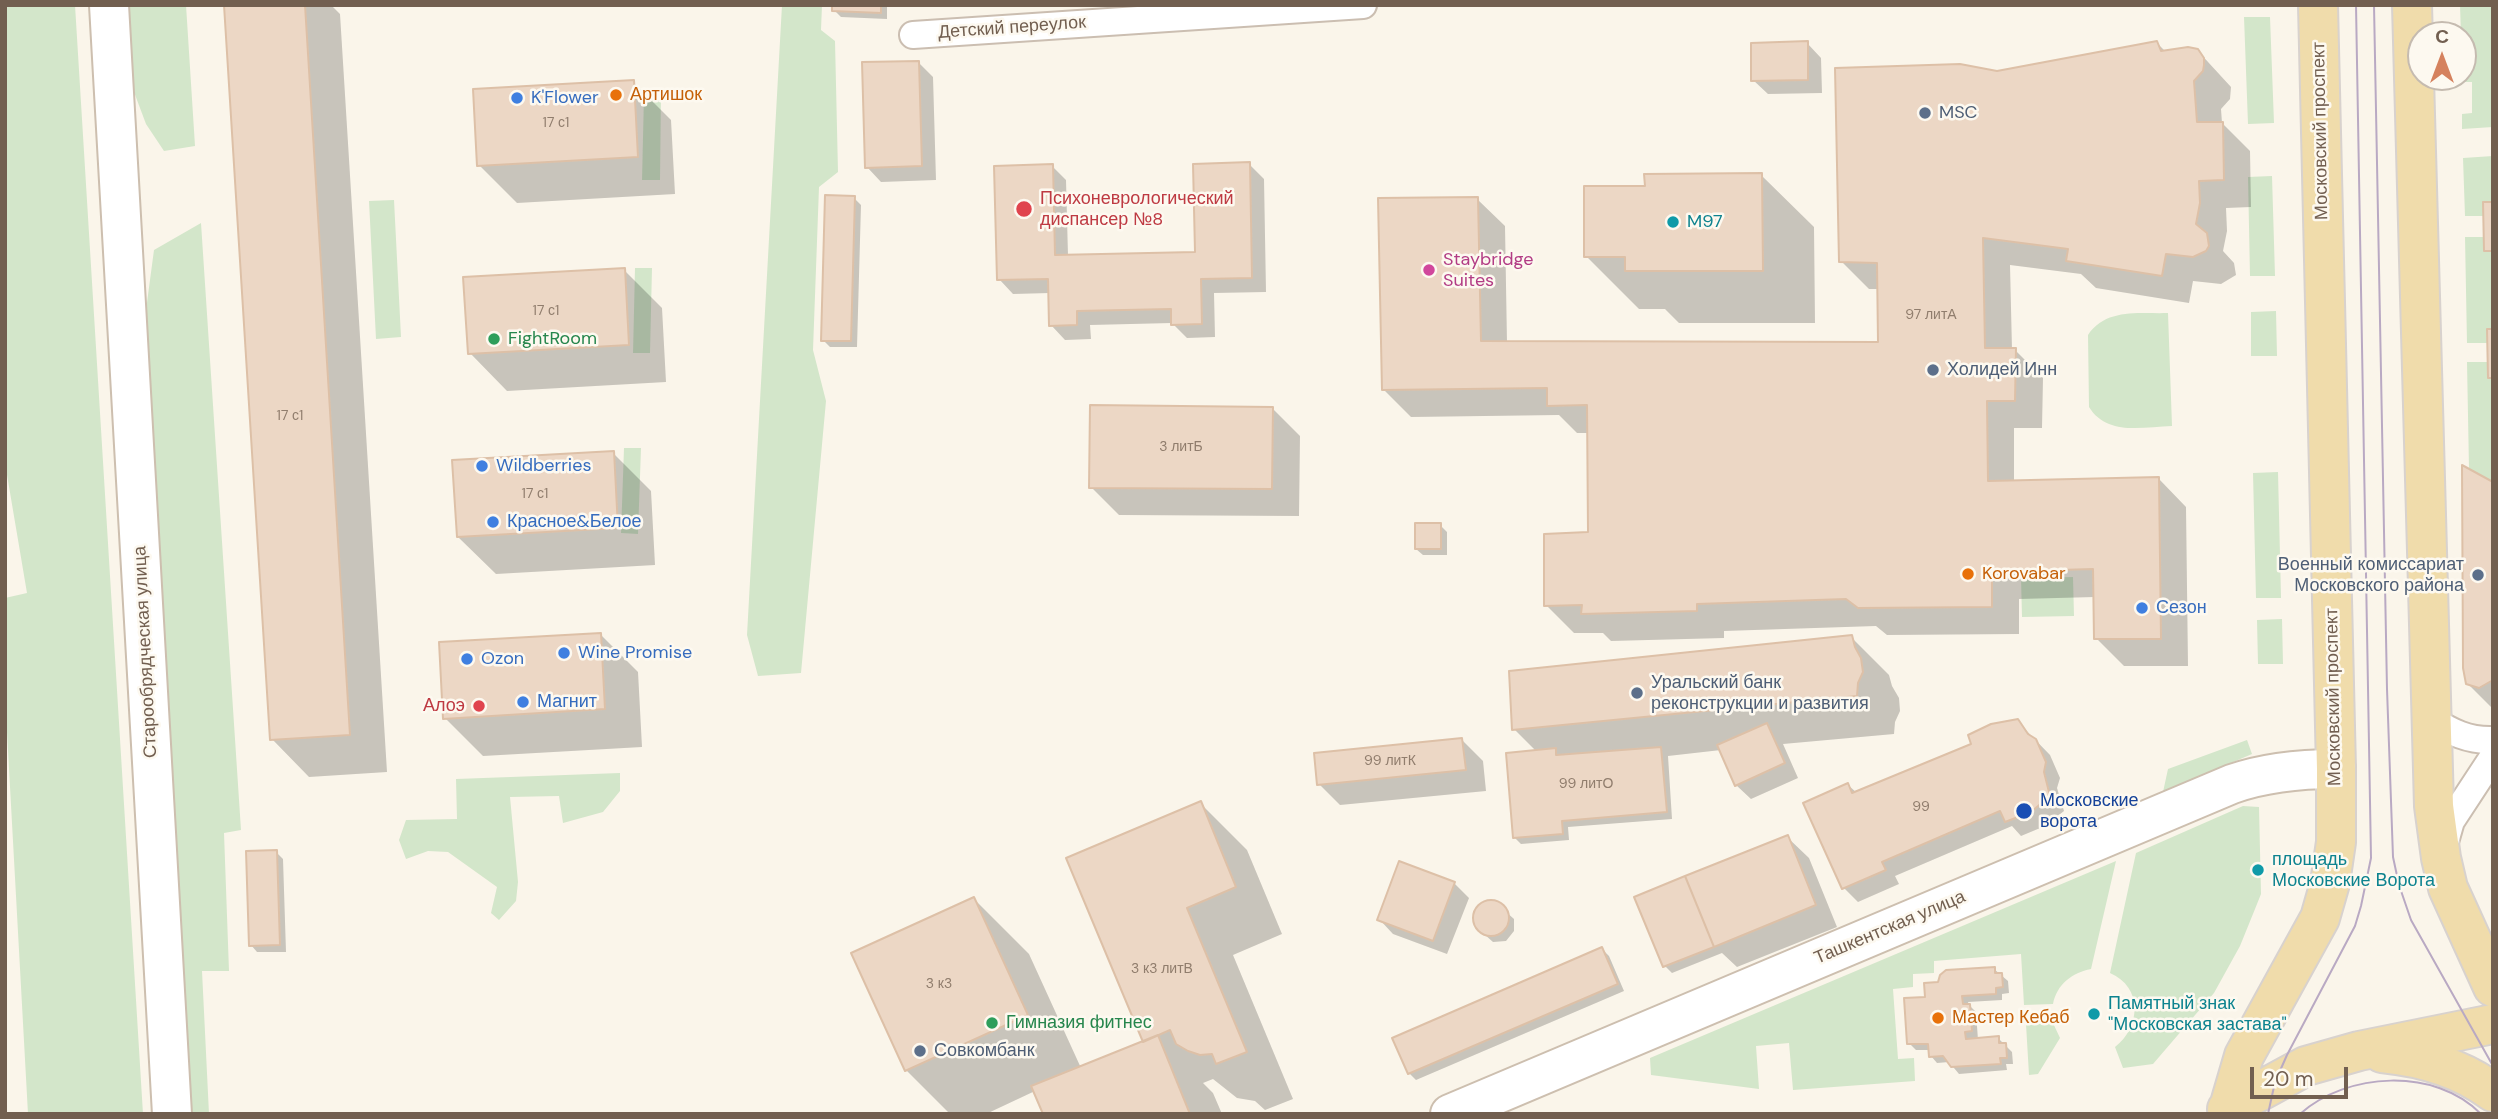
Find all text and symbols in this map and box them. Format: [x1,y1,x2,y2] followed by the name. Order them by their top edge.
[937,12,1087,44] street label: Детский переулок
[2407,21,2477,91] north arrow
[2435,24,2449,49] text: С
[2309,42,2333,220] street label: Московский проспект
[630,84,702,106] place label: Артишок
[531,87,599,109] place label: K'Flower
[608,87,624,103] marker: Артишок
[509,90,525,106] marker: K'Flower
[1939,102,1977,124] place label: MSC
[1917,105,1933,121] marker: MSC
[543,115,569,131] house number: 17 с1
[1040,188,1234,230] place label: Психоневрологический диспансер №8
[1014,199,1034,219] marker: Психоневрологический диспансер №8
[1687,211,1723,233] place label: M97
[1665,214,1681,230] marker: M97
[1443,249,1533,292] place label: Staybridge Suites
[1421,262,1437,278] marker: Staybridge Suites
[533,303,559,319] house number: 17 с1
[1905,307,1957,323] house number: 97 литА
[508,328,597,350] place label: FightRoom
[486,331,502,347] marker: FightRoom
[1947,359,2057,381] place label: Холидей Инн
[1925,362,1941,378] marker: Холидей Инн
[277,408,303,424] house number: 17 с1
[1159,439,1203,455] house number: 3 литБ
[496,455,591,477] place label: Wildberries
[474,458,490,474] marker: Wildberries
[522,486,548,502] house number: 17 с1
[507,511,642,533] place label: Красное&Белое
[485,514,501,530] marker: Красное&Белое
[130,546,162,758] street label: Старообрядческая улица
[2278,554,2464,596] place label: Военный комиссариат Московского района
[1982,563,2066,585] place label: Korovabar
[1960,566,1976,582] marker: Korovabar
[2470,567,2486,583] marker: Военный комиссариат Московского района
[2156,597,2207,619] place label: Сезон
[2134,600,2150,616] marker: Сезон
[2322,608,2346,786] street label: Московский проспект
[578,642,692,664] place label: Wine Promise
[556,645,572,661] marker: Wine Promise
[481,648,524,670] place label: Ozon
[459,651,475,667] marker: Ozon
[1651,672,1869,714] place label: Уральский банк реконструкции и развития
[1629,685,1645,701] marker: Уральский банк реконструкции и развития
[537,691,597,713] place label: Магнит
[515,694,531,710] marker: Магнит
[423,695,465,717] place label: Алоэ
[471,698,487,714] marker: Алоэ
[1364,753,1416,769] house number: 99 литК
[1559,776,1613,792] house number: 99 литО
[2040,790,2139,832] place label: Московские ворота
[1912,799,1930,815] house number: 99
[2014,801,2034,821] marker: Московские ворота
[2272,849,2435,892] place label: площадь Московские Ворота
[2250,862,2266,878] marker: площадь Московские Ворота
[1811,886,1969,970] street label: Ташкентская улица
[1131,961,1193,977] house number: 3 к3 литВ
[926,976,952,992] house number: 3 к3
[2108,993,2287,1036] place label: Памятный знак "Московская застава"
[2086,1006,2102,1022] marker: Памятный знак "Московская застава"
[1952,1007,2070,1029] place label: Мастер Кебаб
[1930,1010,1946,1026] marker: Мастер Кебаб
[1006,1012,1152,1034] place label: Гимназия фитнес
[984,1015,1000,1031] marker: Гимназия фитнес
[934,1040,1035,1062] place label: Совкомбанк
[912,1043,928,1059] marker: Совкомбанк
[2253,1052,2351,1096] scale bar
[2263,1065,2314,1093] text: 20 m

